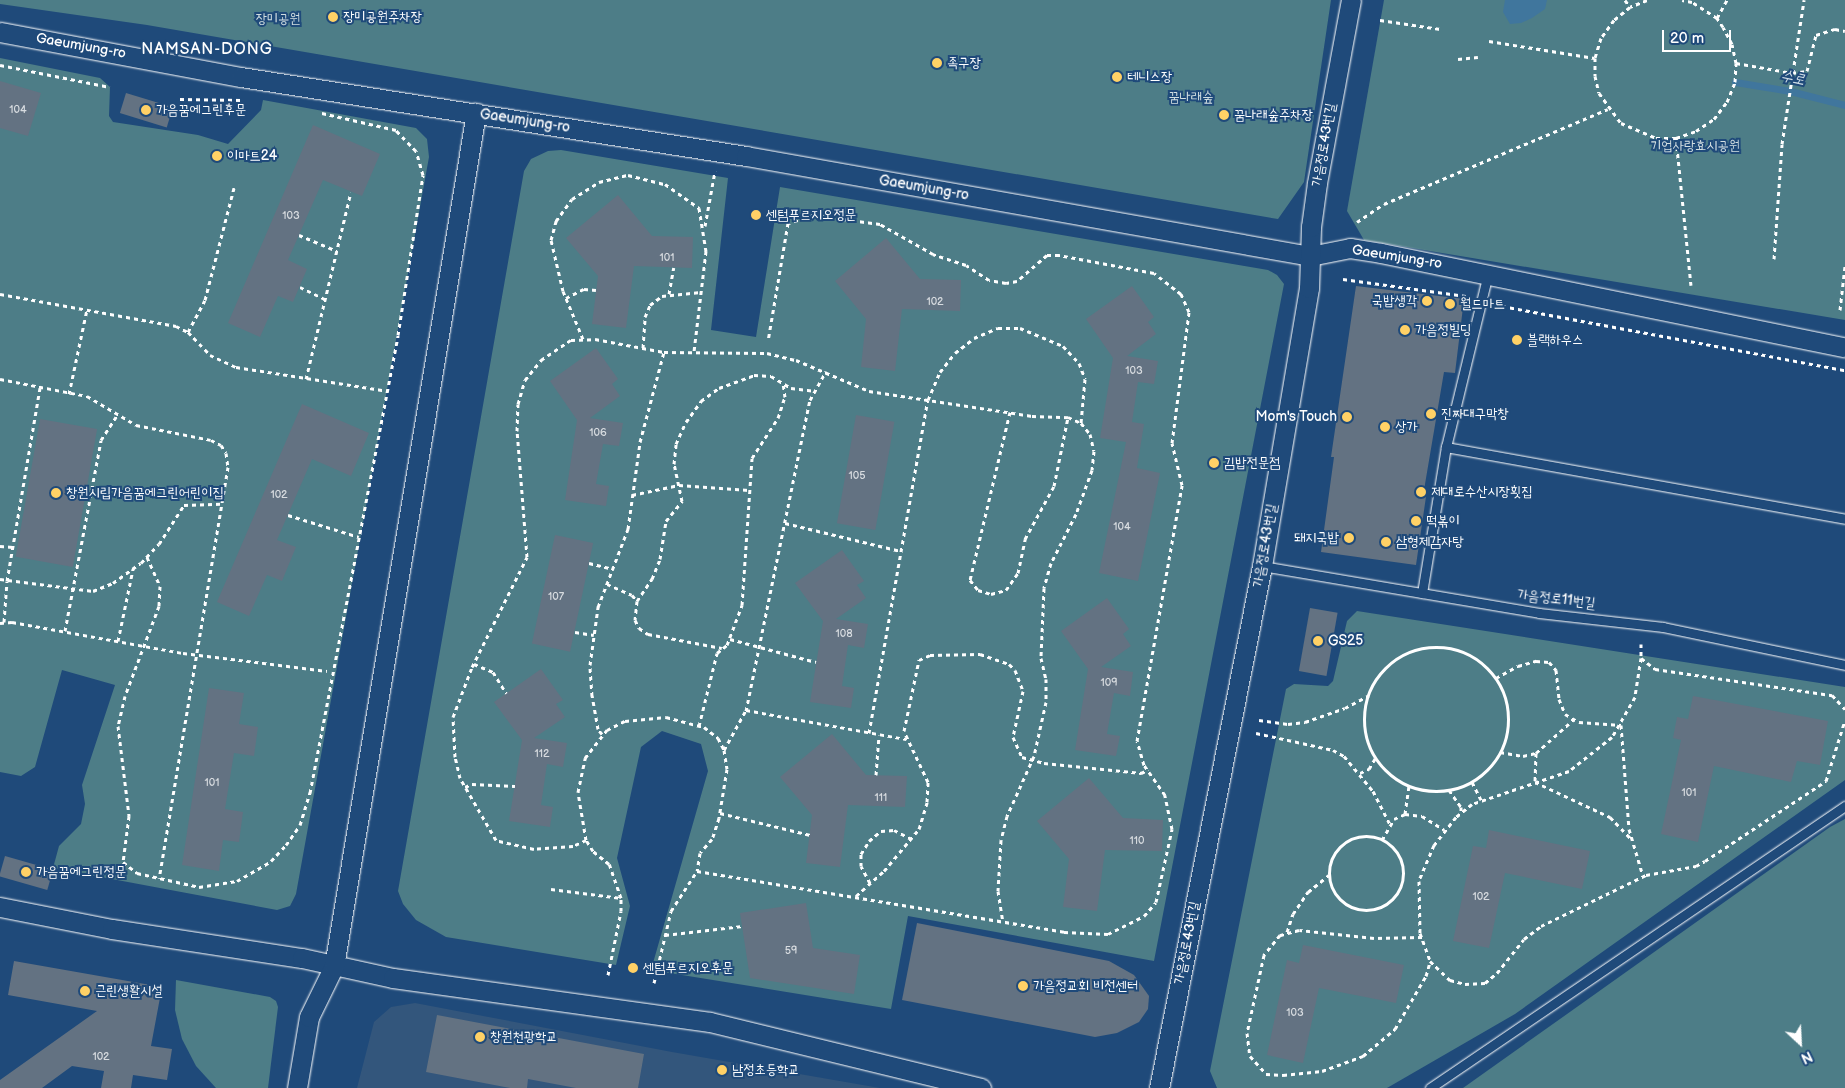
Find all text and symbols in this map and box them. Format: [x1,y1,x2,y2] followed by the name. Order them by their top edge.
[343,9,422,25] place label: 장미공원주차장
[255,11,301,27] park label: 장미공원
[327,11,339,23] marker: 장미공원주차장
[1665,20,1734,52] scale bar
[1670,29,1704,48] text: 20 m
[35,30,127,62] street label: Gaeumjung-ro
[140,40,274,60] district label: NAMSAN-DONG
[947,55,981,71] place label: 족구장
[931,57,943,69] marker: 족구장
[1779,67,1807,89] water label: 수로
[1127,69,1172,85] place label: 테니스장
[1111,71,1123,83] marker: 테니스장
[1168,89,1214,105] park label: 꿈나래숲
[156,102,246,118] place label: 가음꿈에그린후문
[1308,102,1340,188] street label: 가음정로43번길
[9,103,27,117] house number: 104
[140,104,152,116] marker: 가음꿈에그린후문
[479,106,571,136] street label: Gaeumjung-ro
[1234,107,1313,123] place label: 꿈나래숲주차장
[1218,109,1230,121] marker: 꿈나래숲주차장
[1650,138,1740,154] park label: 기업사랑효시공원
[227,148,277,164] place label: 이마트24
[211,150,223,162] marker: 이마트24
[878,172,970,204] street label: Gaeumjung-ro
[766,207,856,223] place label: 센텀푸르지오정문
[282,209,300,223] house number: 103
[750,209,762,221] marker: 센텀푸르지오정문
[1351,242,1443,272] street label: Gaeumjung-ro
[660,251,674,265] house number: 101
[1372,293,1417,309] place label: 국밥생각
[926,295,944,309] house number: 102
[1421,295,1433,307] marker: 국밥생각
[1460,296,1505,312] place label: 월드마트
[1444,298,1456,310] marker: 월드마트
[1415,322,1471,338] place label: 가음정빌딩
[1399,324,1411,336] marker: 가음정빌딩
[1527,332,1583,348] place label: 블랙하우스
[1511,334,1523,346] marker: 블랙하우스
[1125,364,1143,378] house number: 103
[1441,406,1509,422] place label: 진짜대구막창
[1425,408,1437,420] marker: 진짜대구막창
[1255,409,1337,425] place label: Mom's Touch
[1341,411,1353,423] marker: Mom's Touch
[1395,419,1418,435] place label: 상가
[1379,421,1391,433] marker: 상가
[589,426,607,440] house number: 106
[1224,455,1280,471] place label: 김밥전문점
[1208,457,1220,469] marker: 김밥전문점
[848,469,866,483] house number: 105
[1431,484,1532,500] place label: 제대로수산시장횟집
[66,485,224,501] place label: 창원시립가음꿈에그린어린이집
[1415,486,1427,498] marker: 제대로수산시장횟집
[50,487,62,499] marker: 창원시립가음꿈에그린어린이집
[270,488,288,502] house number: 102
[1249,503,1281,589] street label: 가음정로43번길
[1426,513,1460,529] place label: 떡볶이
[1410,515,1422,527] marker: 떡볶이
[1113,520,1131,534] house number: 104
[1294,530,1339,546] place label: 돼지국밥
[1343,532,1355,544] marker: 돼지국밥
[1396,534,1464,550] place label: 삼형제감자탕
[1380,536,1392,548] marker: 삼형제감자탕
[1516,586,1596,612] street label: 가음정로11번길
[548,590,564,604] house number: 107
[835,627,853,641] house number: 108
[1328,633,1363,649] place label: GS25
[1312,635,1324,647] marker: GS25
[1100,676,1118,690] house number: 109
[534,747,550,761] house number: 112
[205,776,219,790] house number: 101
[1682,786,1696,800] house number: 101
[875,791,887,805] house number: 111
[1130,834,1144,848] house number: 110
[36,864,126,880] place label: 가음꿈에그린정문
[20,866,32,878] marker: 가음꿈에그린정문
[1472,890,1490,904] house number: 102
[1171,900,1203,986] street label: 가음정로43번길
[785,944,797,958] house number: 59
[643,960,733,976] place label: 센텀푸르지오후문
[627,962,639,974] marker: 센텀푸르지오후문
[1033,978,1138,994] place label: 가음정교회 비전센터
[1017,980,1029,992] marker: 가음정교회 비전센터
[95,983,163,999] place label: 근린생활시설
[79,985,91,997] marker: 근린생활시설
[1286,1006,1304,1020] house number: 103
[1775,1018,1825,1068] north arrow
[490,1029,558,1045] place label: 창원천광학교
[474,1031,486,1043] marker: 창원천광학교
[1798,1047,1815,1067] text: N
[92,1050,110,1064] house number: 102
[732,1062,800,1078] place label: 남정초등학교
[716,1064,728,1076] marker: 남정초등학교

